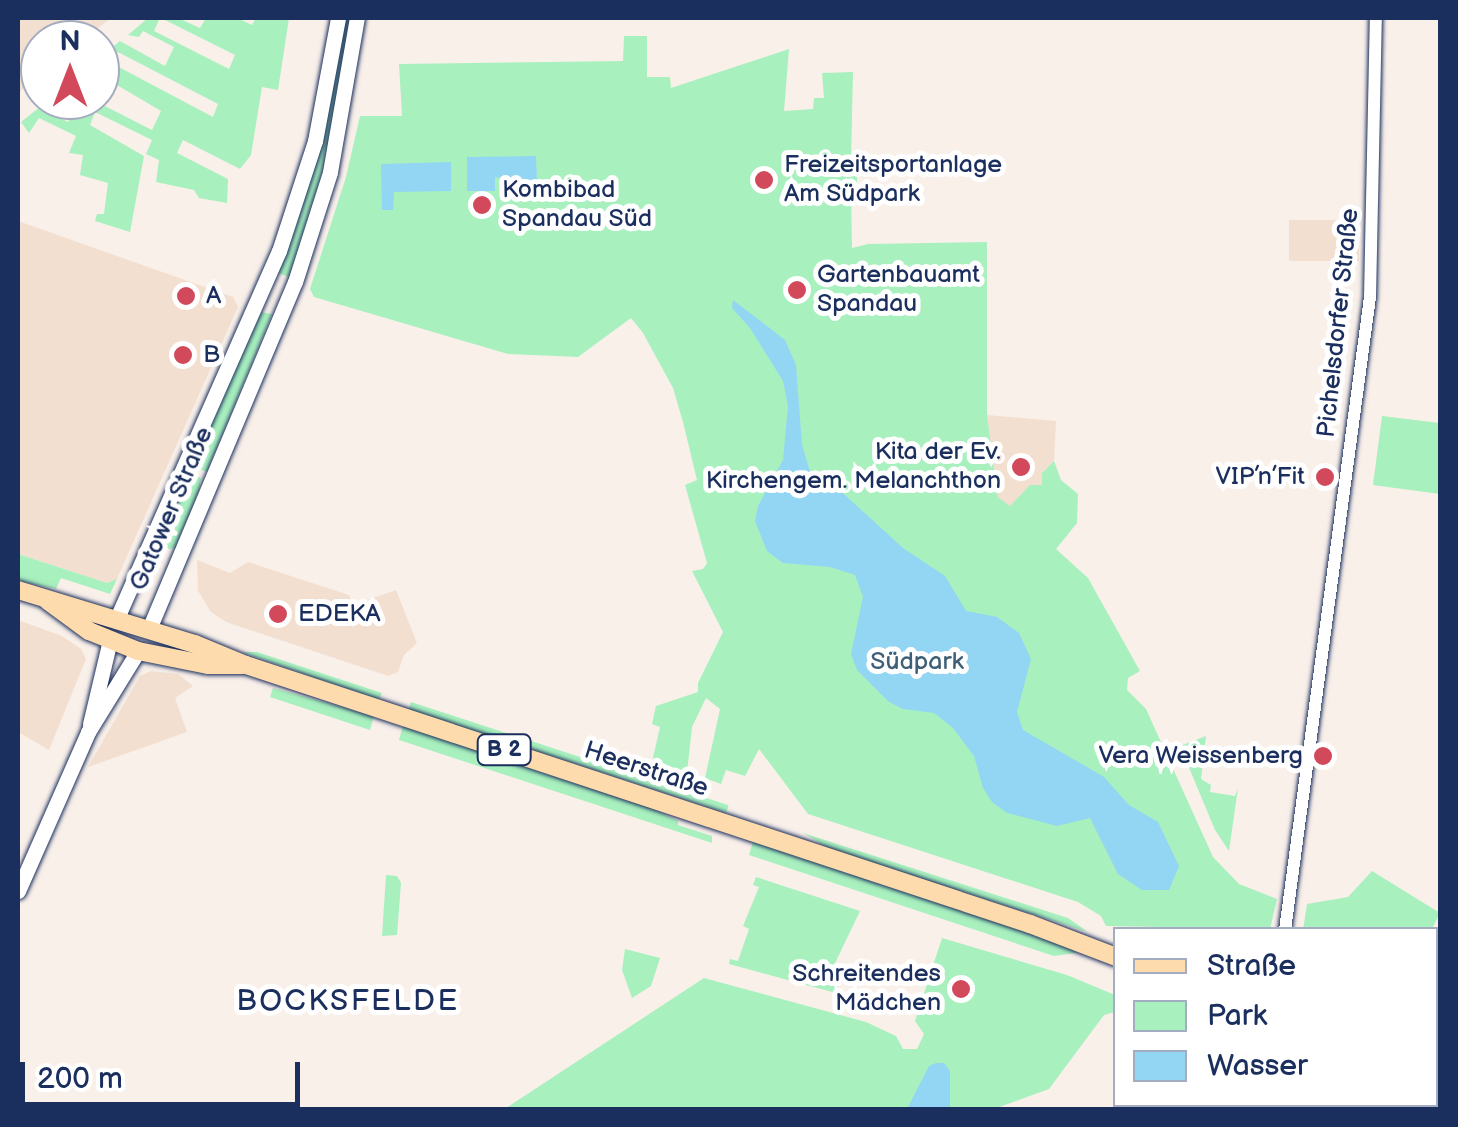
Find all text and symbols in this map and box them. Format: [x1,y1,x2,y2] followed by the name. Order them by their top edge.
[20,20,120,120] north arrow
[59,25,81,58] text: N
[784,151,1002,210] place label: Freizeitsportanlage Am Südpark
[753,169,775,191] marker: Freizeitsportanlage Am Südpark
[502,176,653,235] place label: Kombibad Spandau Süd
[471,194,493,216] marker: Kombibad Spandau Süd
[1312,207,1366,439] street label: Pichelsdorfer Straße
[817,261,980,320] place label: Gartenbauamt Spandau
[786,279,808,301] marker: Gartenbauamt Spandau
[206,281,221,311] place label: A
[175,285,197,307] marker: A
[203,340,220,370] place label: B
[172,344,194,366] marker: B
[124,422,220,596] street label: Gatower Straße
[706,438,1001,497] place label: Kita der Ev. Kirchengem. Melanchthon
[1010,456,1032,478] marker: Kita der Ev. Kirchengem. Melanchthon
[1216,462,1305,492] place label: VIP’n’Fit
[1314,466,1336,488] marker: VIP’n’Fit
[298,599,381,629] place label: EDEKA
[267,603,289,625] marker: EDEKA
[870,647,964,677] park label: Südpark
[476,733,532,767] road number: B 2
[580,736,712,804] street label: Heerstraße
[1097,741,1303,771] place label: Vera Weissenberg
[1312,745,1334,767] marker: Vera Weissenberg
[1113,927,1438,1107] legend
[1207,948,1296,984] text: Straße
[792,960,941,1019] place label: Schreitendes Mädchen
[950,978,972,1000] marker: Schreitendes Mädchen
[236,983,460,1019] district label: BOCKSFELDE
[1207,998,1267,1034] text: Park
[25,1042,305,1104] scale bar
[1207,1048,1308,1084] text: Wasser
[37,1061,123,1097] text: 200 m

